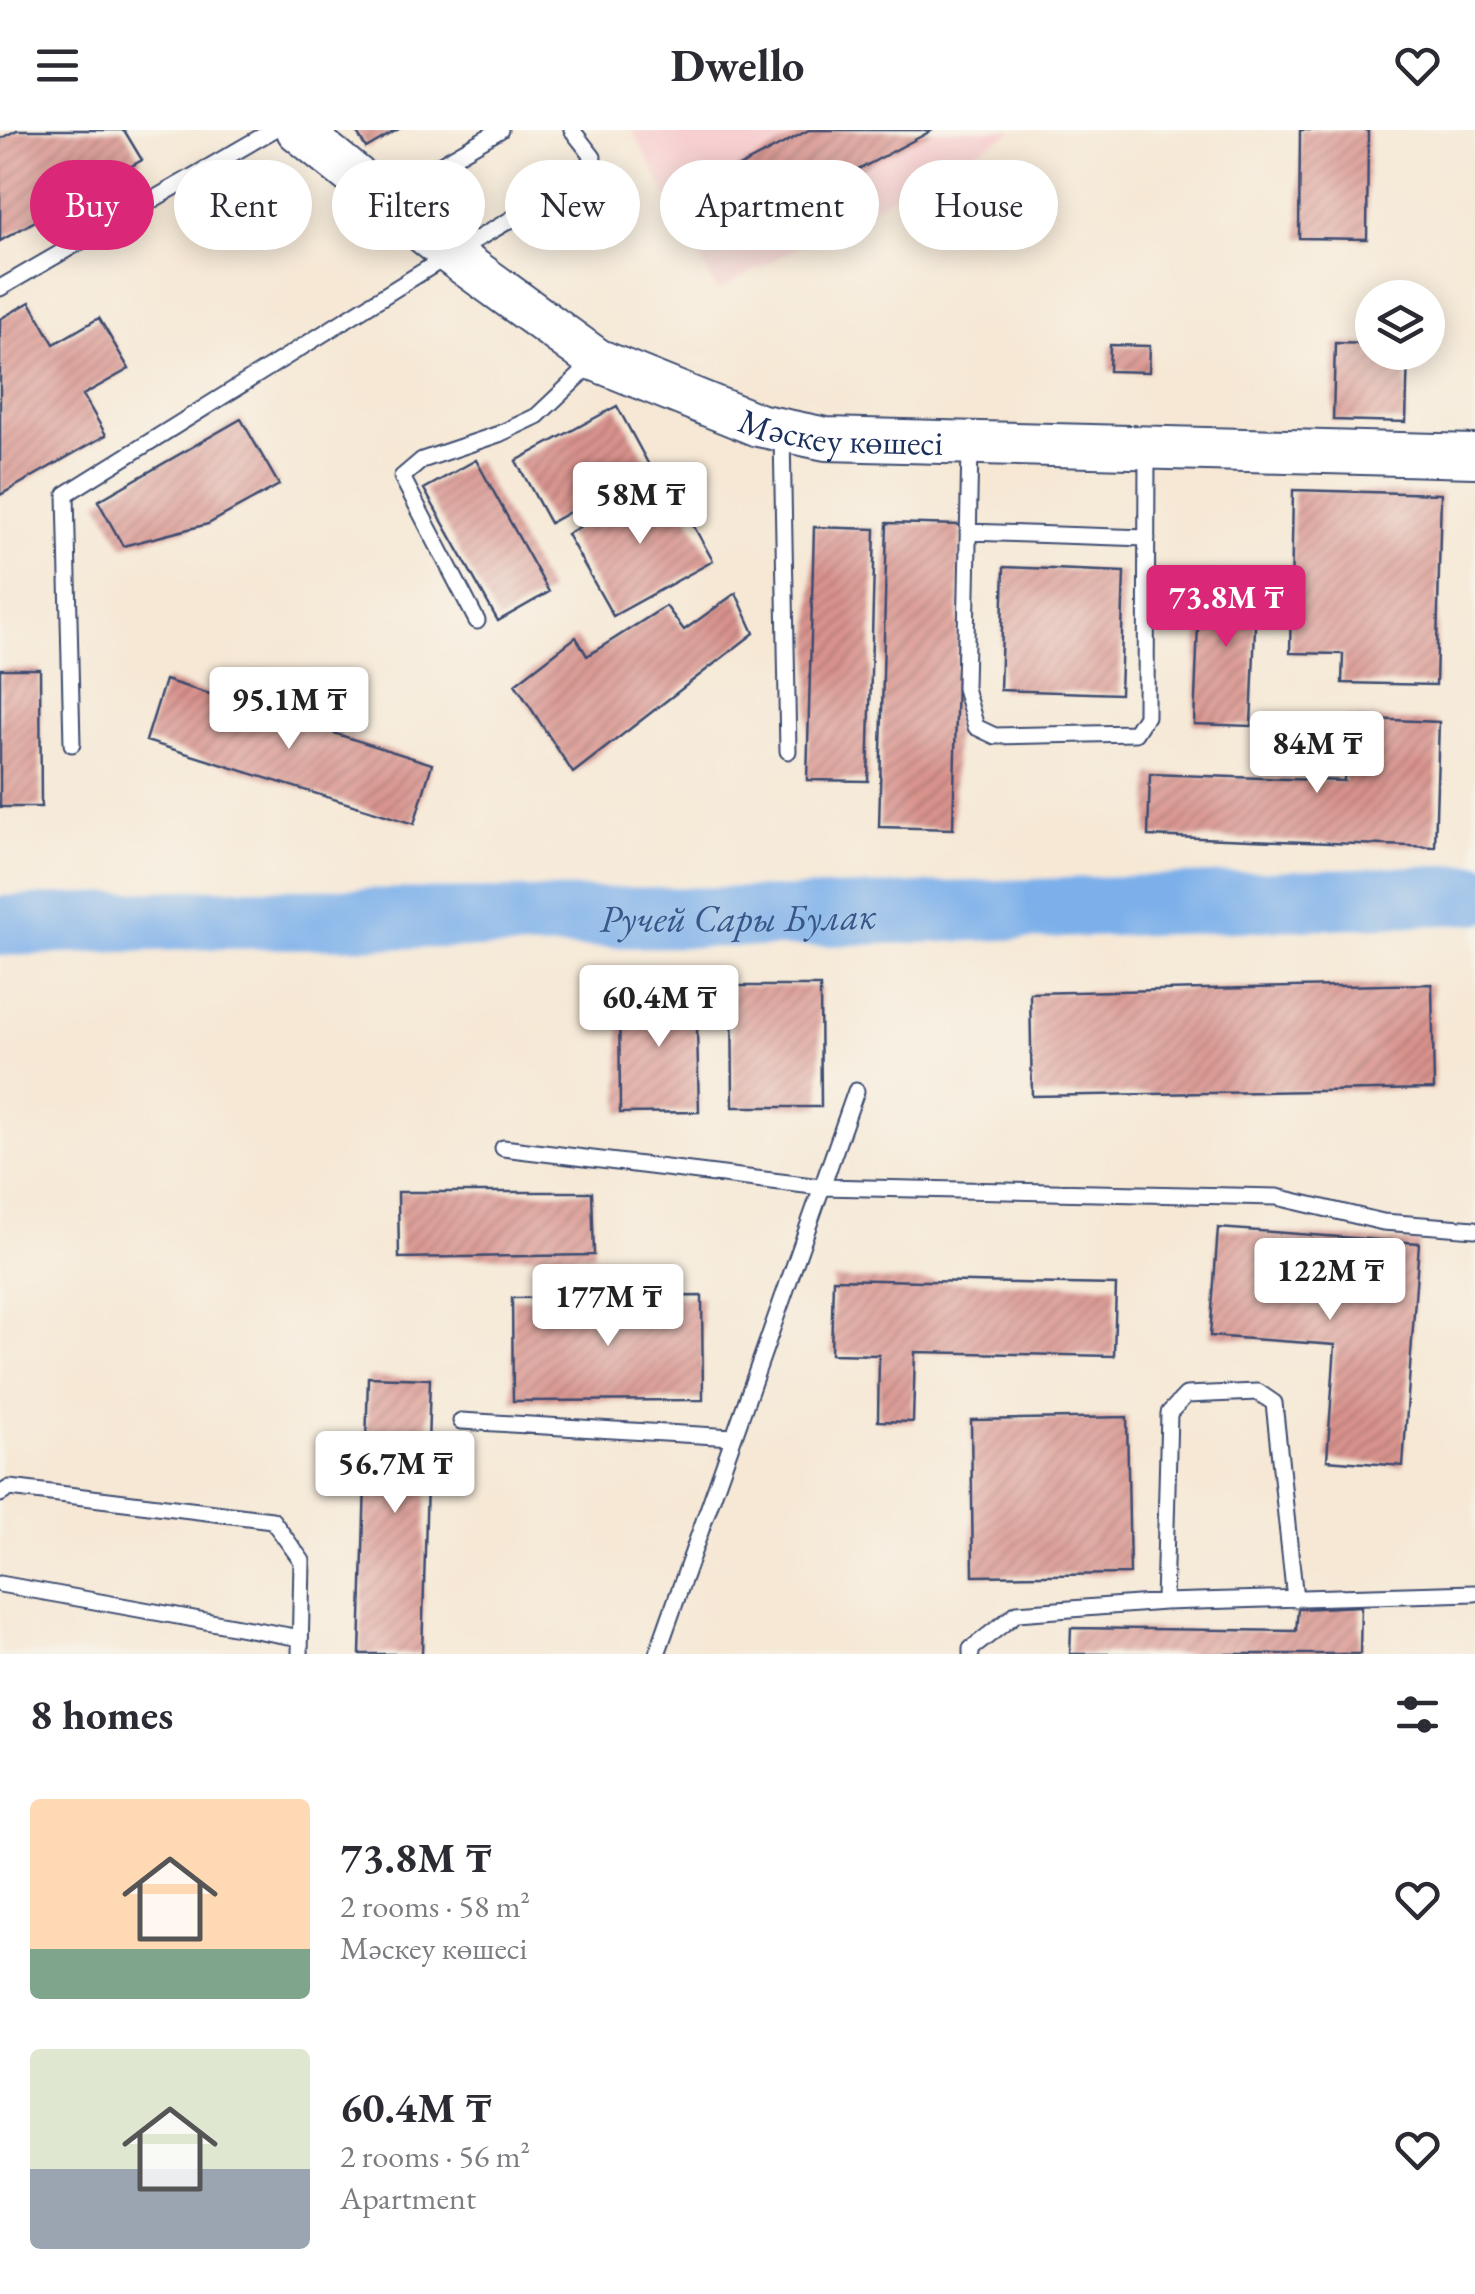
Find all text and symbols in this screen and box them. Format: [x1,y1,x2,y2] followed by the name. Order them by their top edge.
[671,36,804,94] text: Dwello
[30,38,85,93] icon: menu
[1390,38,1445,93] icon: heart
[30,160,154,250] chip: Buy
[174,160,312,250] chip: Rent
[332,160,485,250] chip: Filters
[505,160,640,250] chip: New
[660,160,879,250] chip: Apartment
[899,160,1058,250] chip: House
[1355,280,1445,370] map controls
[1355,280,1445,370] button: layers
[732,397,944,465] street label: Мәскеу көшесі
[570,462,710,547] pin: 58M ₸
[595,473,685,515] text: 58M ₸
[1134,565,1318,650] pin: 73.8M ₸
[1168,576,1284,618] text: 73.8M ₸
[197,667,381,752] pin: 95.1M ₸
[231,678,347,720] text: 95.1M ₸
[1247,711,1387,796] pin: 84M ₸
[1272,722,1362,764] text: 84M ₸
[599,890,878,942] water label: Ручей Сары Булак
[567,965,751,1050] pin: 60.4M ₸
[601,976,717,1018] text: 60.4M ₸
[1249,1238,1411,1323] pin: 122M ₸
[1276,1249,1384,1291] text: 122M ₸
[527,1264,689,1349] pin: 177M ₸
[554,1275,662,1317] text: 177M ₸
[303,1431,487,1516] pin: 56.7M ₸
[337,1442,453,1484] text: 56.7M ₸
[30,1687,173,1742] text: 8 homes
[1390,1687,1445,1742] icon: filters
[340,1830,491,1885] text: 73.8M ₸
[110,1839,230,1959] icon: home
[1390,1872,1445,1927] icon: heart
[340,1885,530,1927] text: 2 rooms · 58 m²
[340,1927,527,1969] text: Мәскеу көшесі
[340,2080,491,2135] text: 60.4M ₸
[110,2089,230,2209] icon: home
[1390,2122,1445,2177] icon: heart
[340,2135,530,2177] text: 2 rooms · 56 m²
[340,2177,476,2219] text: Apartment

